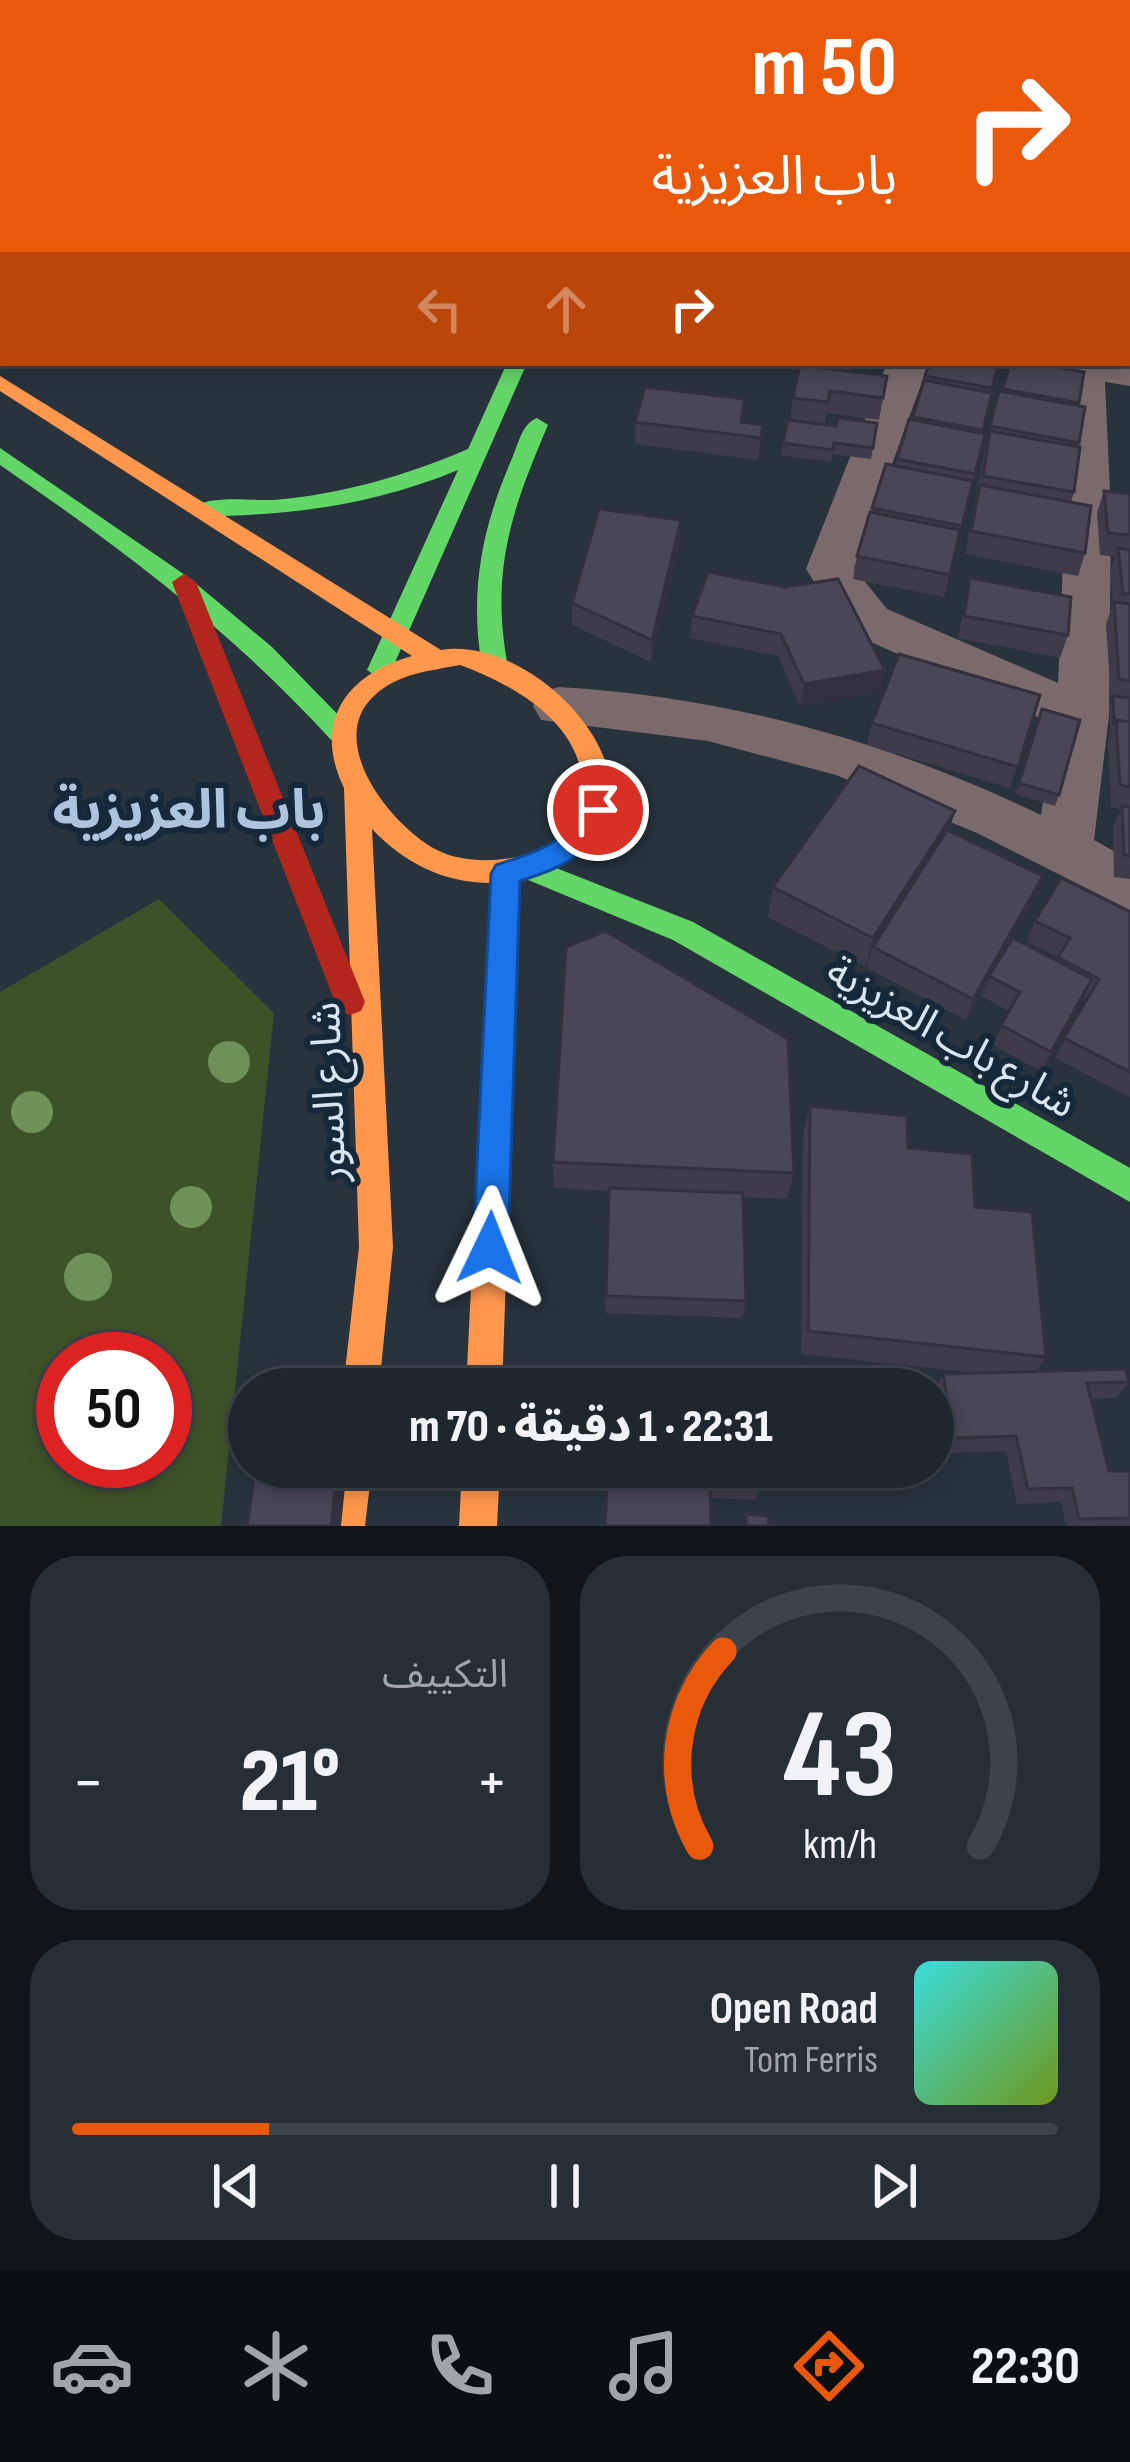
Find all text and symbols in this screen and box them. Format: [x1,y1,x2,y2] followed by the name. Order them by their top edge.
[751,18,897,119] text: 50 m
[939,48,1095,204] icon: right
[651,145,897,210] text: باب العزيزية
[407,276,473,342] icon: left
[533,276,599,342] icon: ahead
[659,276,725,342] icon: right
[547,759,649,861] pin
[565,777,631,843] icon: arrive
[53,779,325,844] district label: باب العزيزية
[815,946,1085,1134] street label: شارع باب العزيزية
[301,1001,362,1185] street label: شارع السور
[427,1185,553,1311] position arrow
[36,1332,192,1488] speed limit sign: 50
[409,1400,773,1455] text: 22:31 · 1 دقيقة · 70 m
[382,1652,508,1699] text: التكييف
[783,1683,897,1832] text: 43
[240,1729,340,1837] text: 21°
[72,1744,104,1823] text: −
[476,1744,508,1823] text: +
[803,1819,877,1871] text: km/h
[710,1982,878,2037] text: Open Road
[744,2037,878,2084] text: Tom Ferris
[203,2153,269,2219] icon: previous
[532,2153,598,2219] icon: pause
[861,2153,927,2219] icon: next
[50,2324,134,2408] icon: car
[234,2324,318,2408] icon: climate
[418,2324,502,2408] icon: phone
[602,2324,686,2408] icon: music
[787,2324,871,2408] icon: directions
[971,2334,1080,2399] text: 22:30

